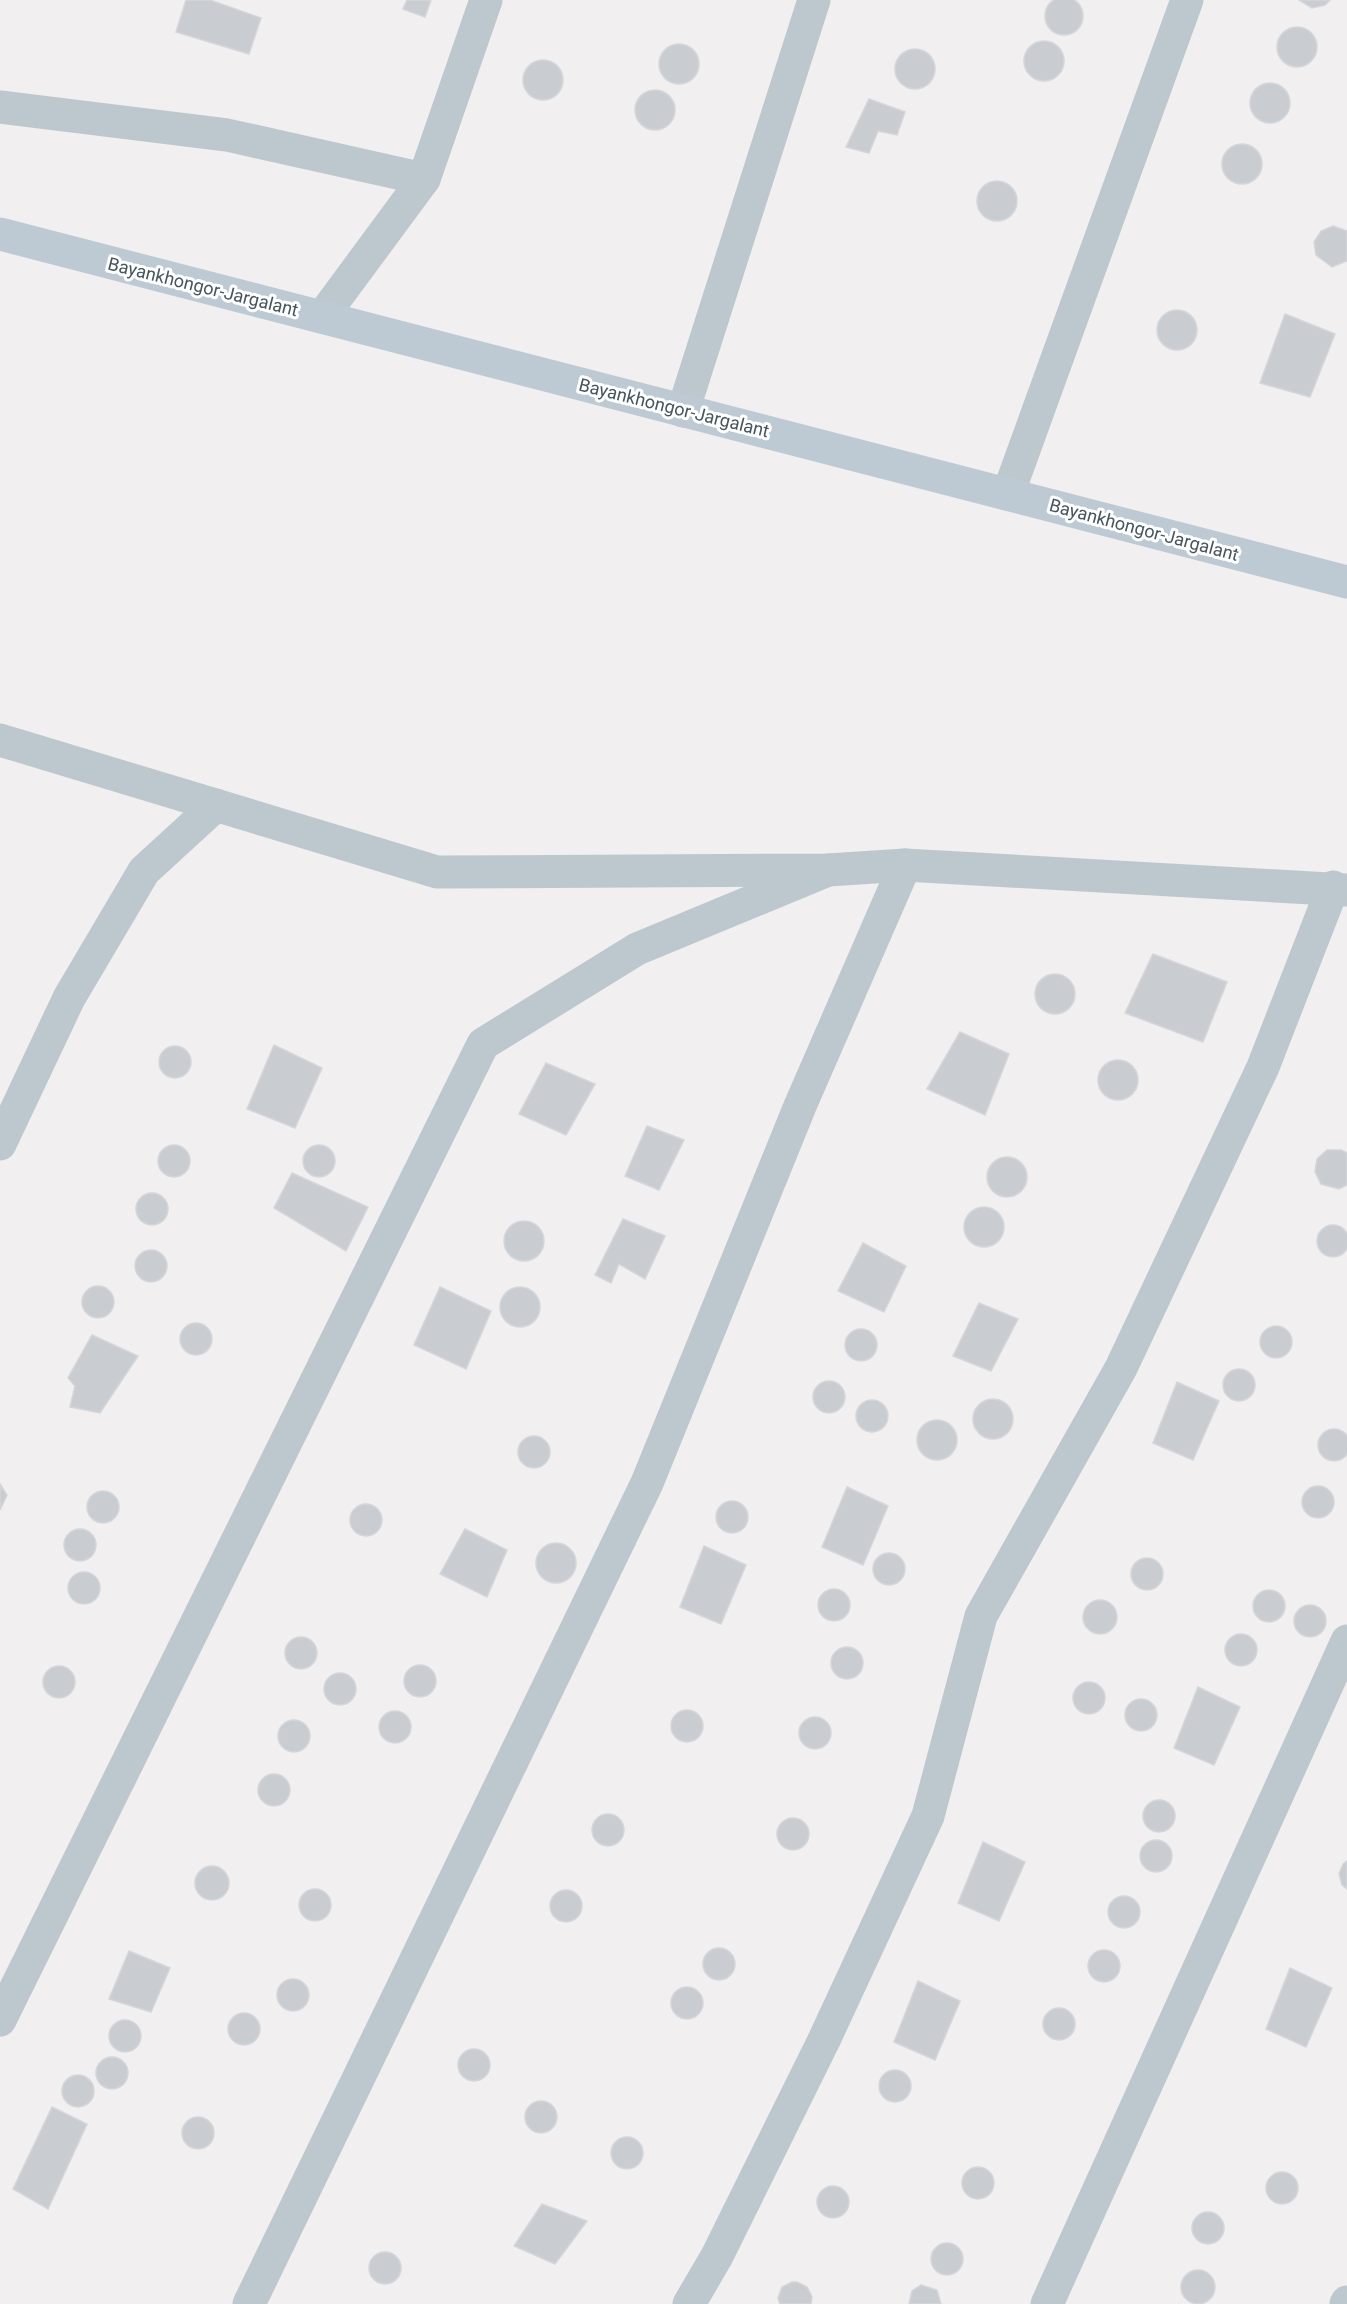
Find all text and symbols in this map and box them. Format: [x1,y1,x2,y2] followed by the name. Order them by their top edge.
[106,253,300,320] street label: Bayankhongor-Jargalant
[577,374,771,441] street label: Bayankhongor-Jargalant
[1047,494,1241,565] street label: Bayankhongor-Jargalant

